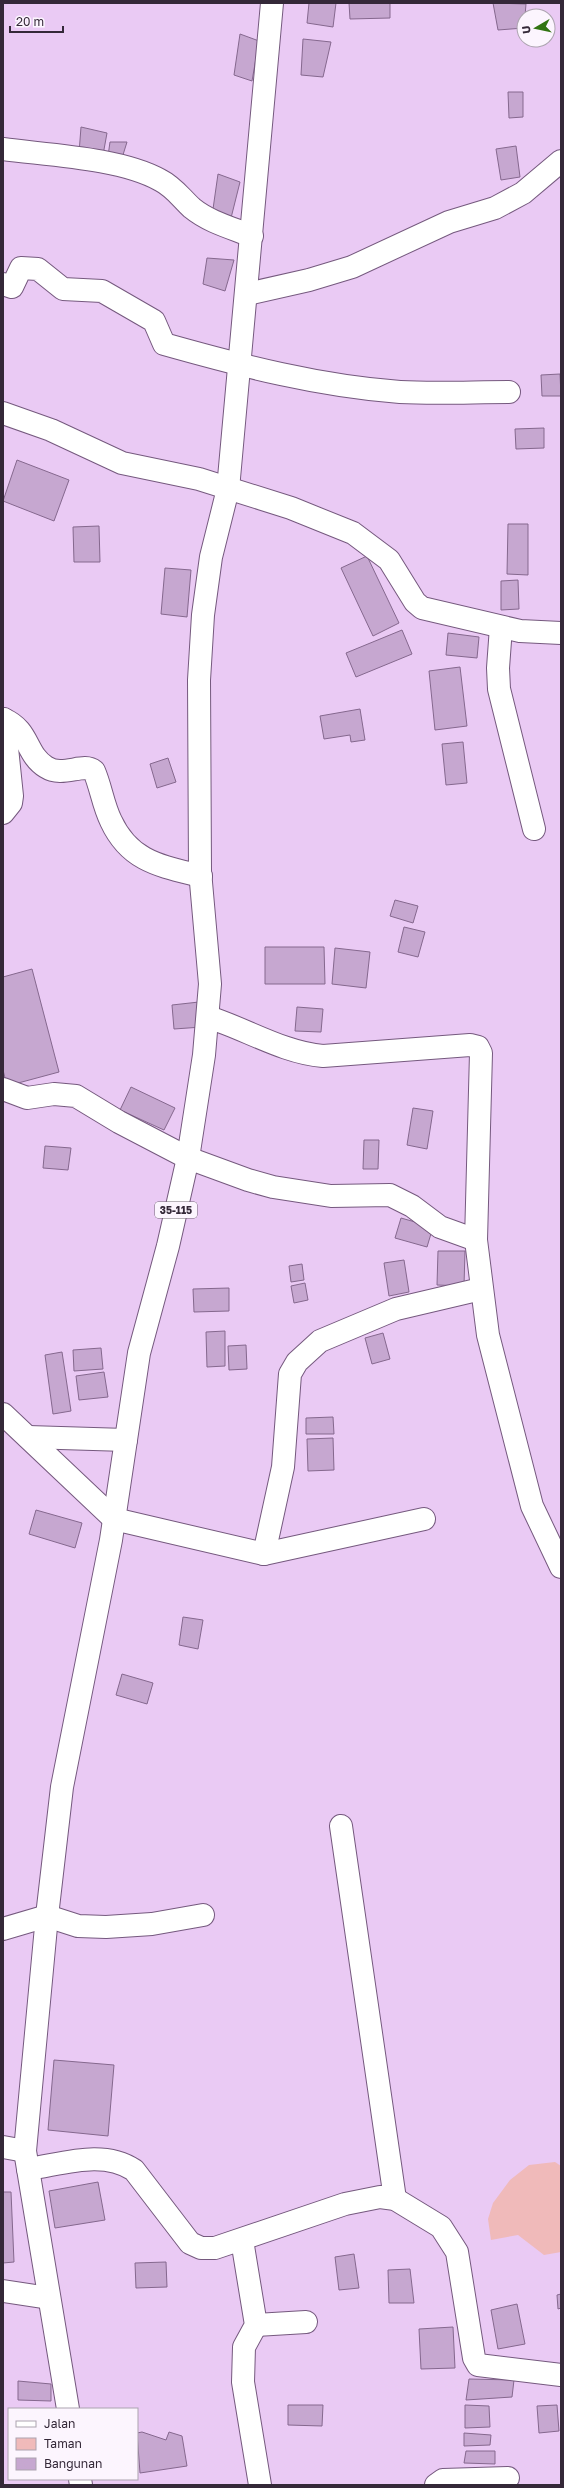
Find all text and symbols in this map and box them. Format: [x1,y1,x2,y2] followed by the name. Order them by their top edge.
[10,8,63,34] scale bar
[516,8,556,48] north arrow
[16,14,44,29] text: 20 m
[519,25,533,35] text: U
[155,1202,197,1218] road number: 35-115
[8,2408,138,2480] legend
[44,2416,75,2431] text: Jalan
[44,2436,82,2451] text: Taman
[44,2456,102,2471] text: Bangunan

